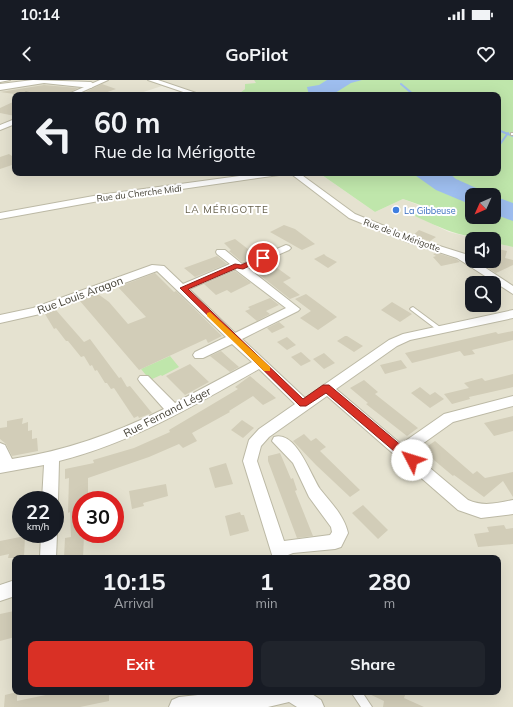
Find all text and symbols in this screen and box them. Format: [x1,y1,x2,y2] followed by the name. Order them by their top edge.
[20,5,60,24] text: 10:14
[16,43,38,65] icon: back
[225,43,288,66] text: GoPilot
[475,43,497,65] icon: heart
[94,105,160,140] text: 60 m
[28,108,80,160] icon: left
[94,140,256,163] text: Rue de la Mérigotte
[96,182,182,204] street label: Rue du Cherche Midi
[465,188,501,224] north arrow
[465,188,501,312] map controls
[185,203,269,216] district label: LA MÉRIGOTTE
[391,205,401,215] marker: La Gibbeuse
[404,205,456,216] place label: La Gibbeuse
[362,216,442,254] street label: Rue de la Mérigotte
[465,232,501,268] button: sound
[246,241,280,275] pin
[252,247,274,269] icon: arrive
[35,273,125,317] street label: Rue Louis Aragon
[465,276,501,312] button: search
[121,384,213,440] street label: Rue Fernand Léger
[391,439,433,481] position arrow
[72,491,124,543] speed limit sign: 30
[26,499,50,524] text: 22
[27,520,49,533] text: km/h
[102,566,166,596] text: 10:15
[259,566,274,596] text: 1
[368,566,411,596] text: 280
[114,595,154,611] text: Arrival
[256,595,278,611] text: min
[384,595,395,611] text: m
[28,641,253,687] button: Exit
[261,641,485,687] button: Share

